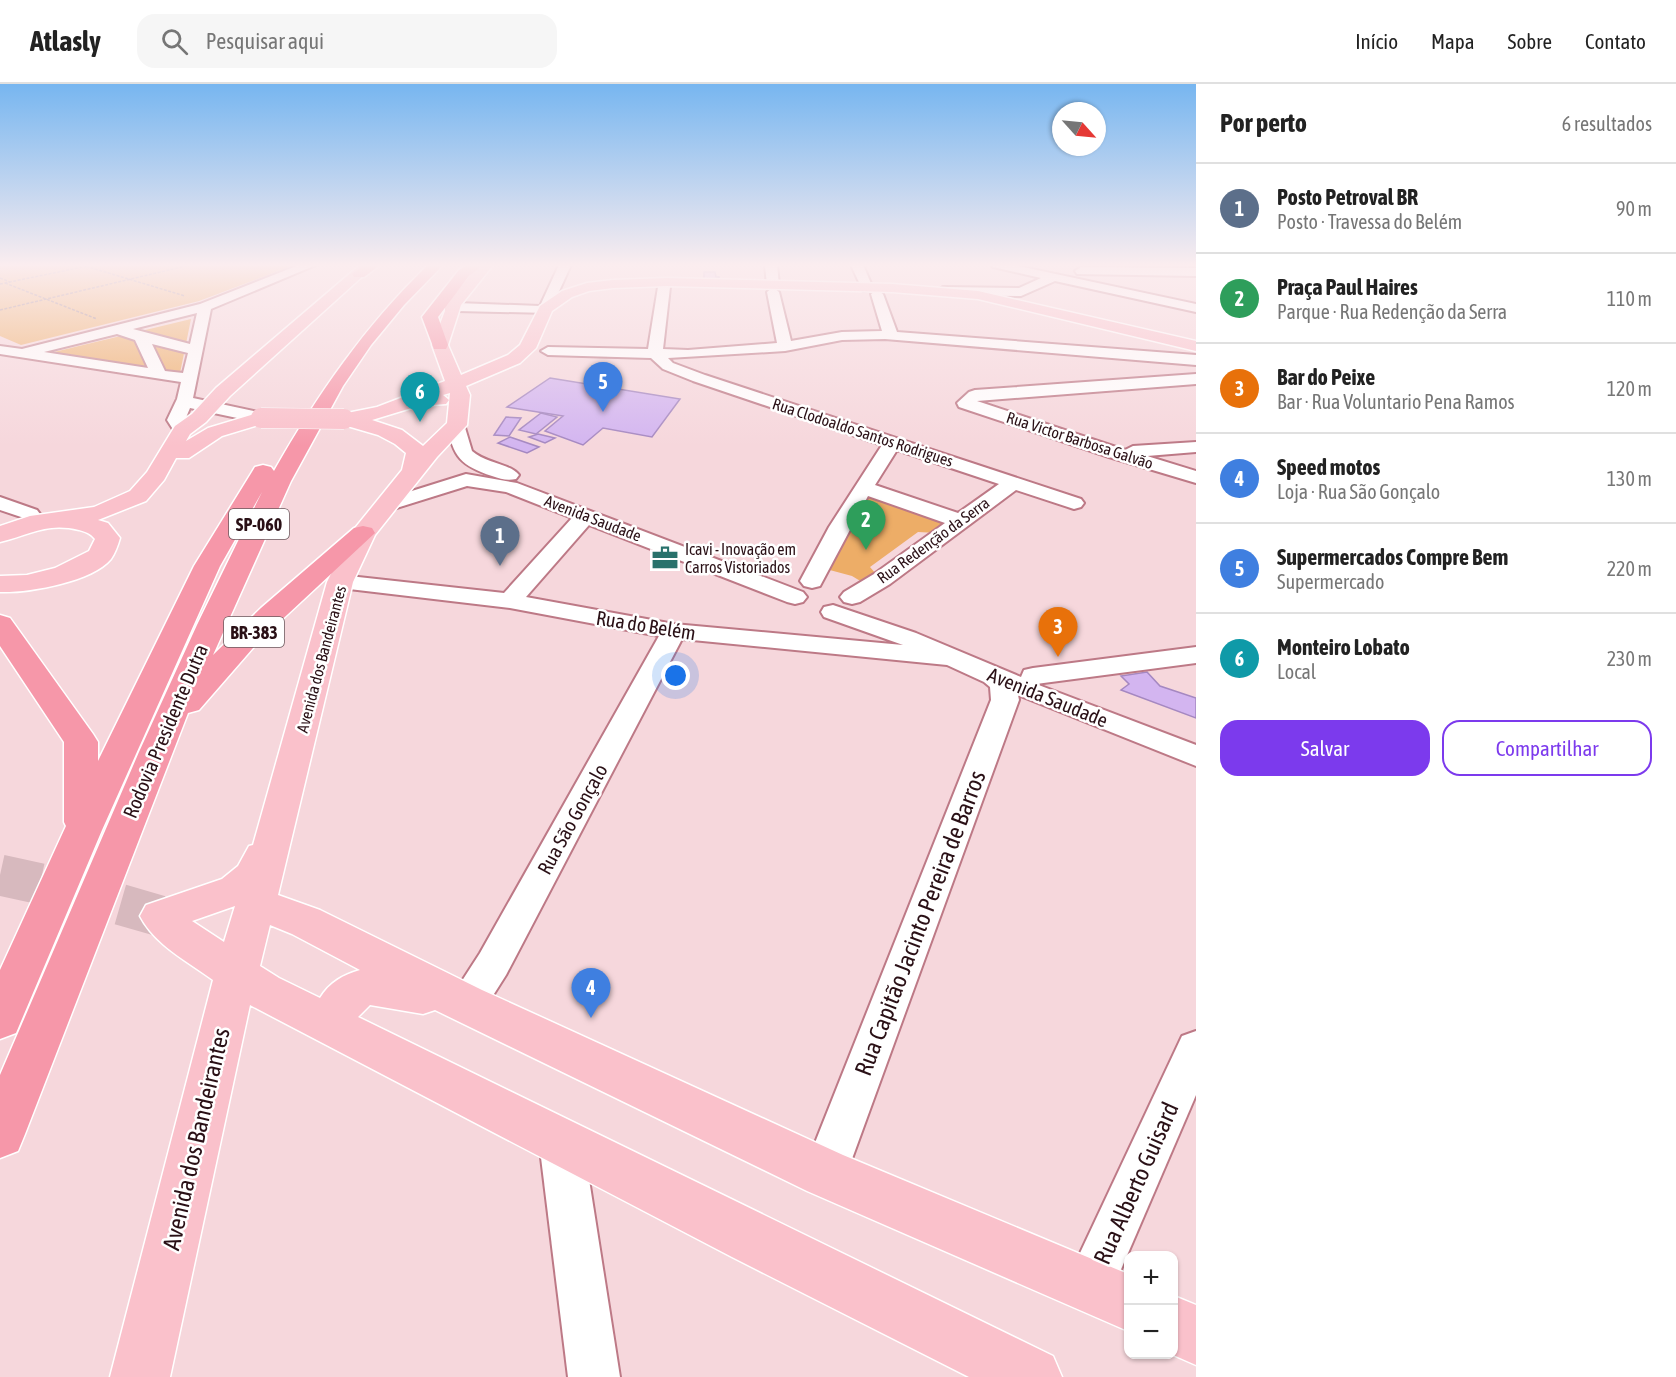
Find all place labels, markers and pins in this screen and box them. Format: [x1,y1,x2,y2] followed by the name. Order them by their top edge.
[584,362,622,412] pin: 5
[400,372,440,422] pin: 6
[846,500,886,550] pin: 2
[480,516,520,566] pin: 1
[685,540,796,576] place label: Icavi - Inovação em Carros Vistoriados
[650,543,680,573] office icon: Icavi - Inovação em Carros Vistoriados
[1038,608,1078,657] pin: 3
[572,968,610,1018] pin: 4

